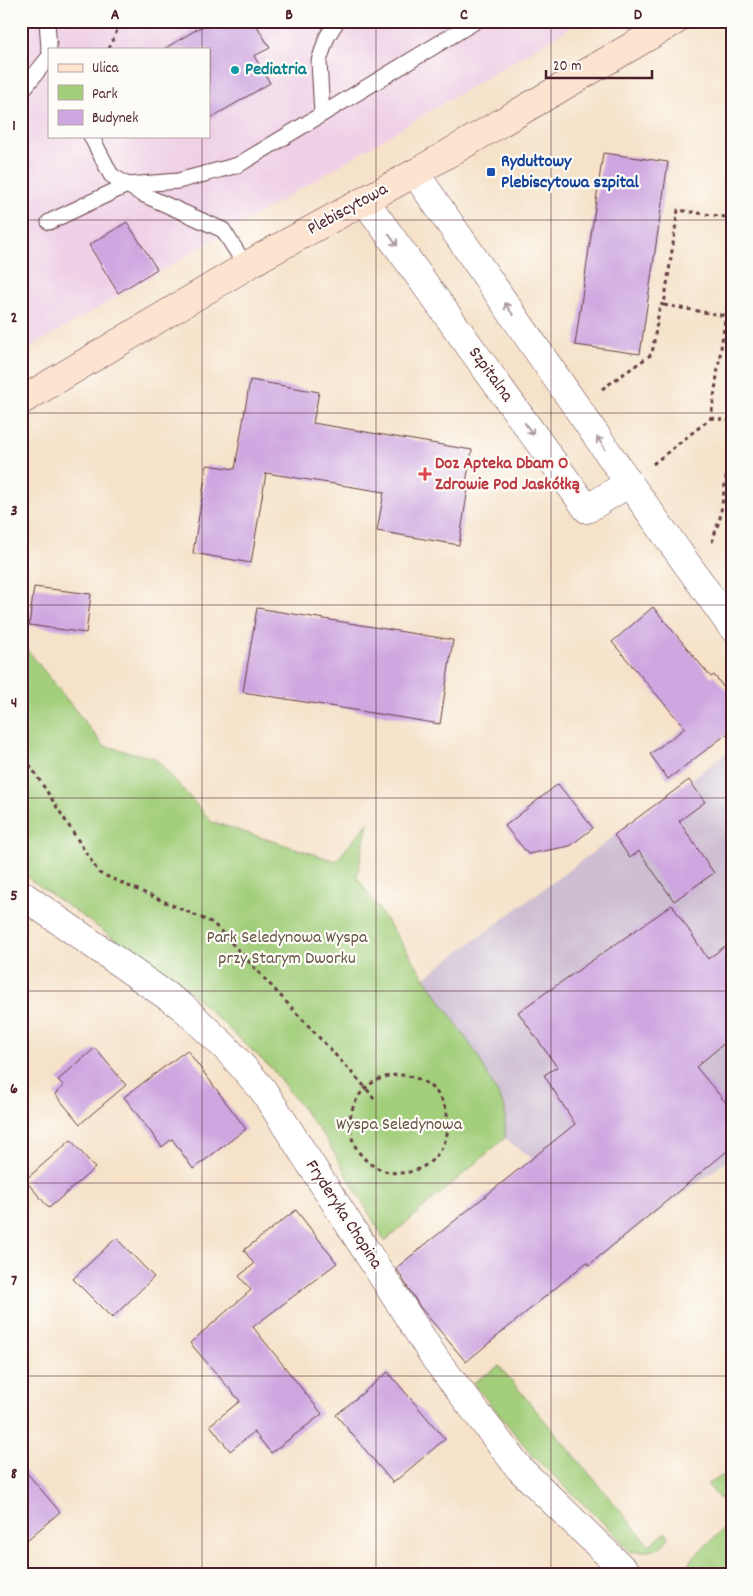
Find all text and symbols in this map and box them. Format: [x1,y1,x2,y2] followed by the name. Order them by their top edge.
[111,4,120,27] text: A
[285,4,293,27] text: B
[460,4,468,27] text: C
[634,4,643,27] text: D
[48,48,210,138] legend
[546,48,652,80] scale bar
[553,56,581,78] text: 20 m
[92,58,120,80] text: Ulica
[245,58,307,83] place label: Pediatria
[229,64,241,76] marker: Pediatria
[92,84,118,106] text: Park
[92,108,138,130] text: Budynek
[12,115,16,138] text: 1
[501,150,639,196] place label: Rydułtowy Plebiscytowa szpital
[485,166,497,178] marker: Rydułtowy Plebiscytowa szpital
[303,177,393,242] street label: Plebiscytowa
[388,233,398,247] one-way arrow
[504,302,514,316] one-way arrow
[11,307,18,330] text: 2
[462,342,519,408] street label: Szpitalna
[524,422,534,436] one-way arrow
[596,436,606,450] one-way arrow
[435,452,580,498] place label: Doz Apteka Dbam O Zdrowie Pod Jaskółką
[419,468,431,480] marker: Doz Apteka Dbam O Zdrowie Pod Jaskółką
[10,500,18,523] text: 3
[11,692,17,715] text: 4
[10,885,18,908] text: 5
[206,926,368,972] park label: Park Seledynowa Wyspa przy Starym Dworku
[10,1078,18,1101] text: 6
[336,1113,463,1138] park label: Wyspa Seledynowa
[298,1155,388,1275] street label: Fryderyka Chopina
[11,1270,17,1293] text: 7
[11,1463,18,1486] text: 8

